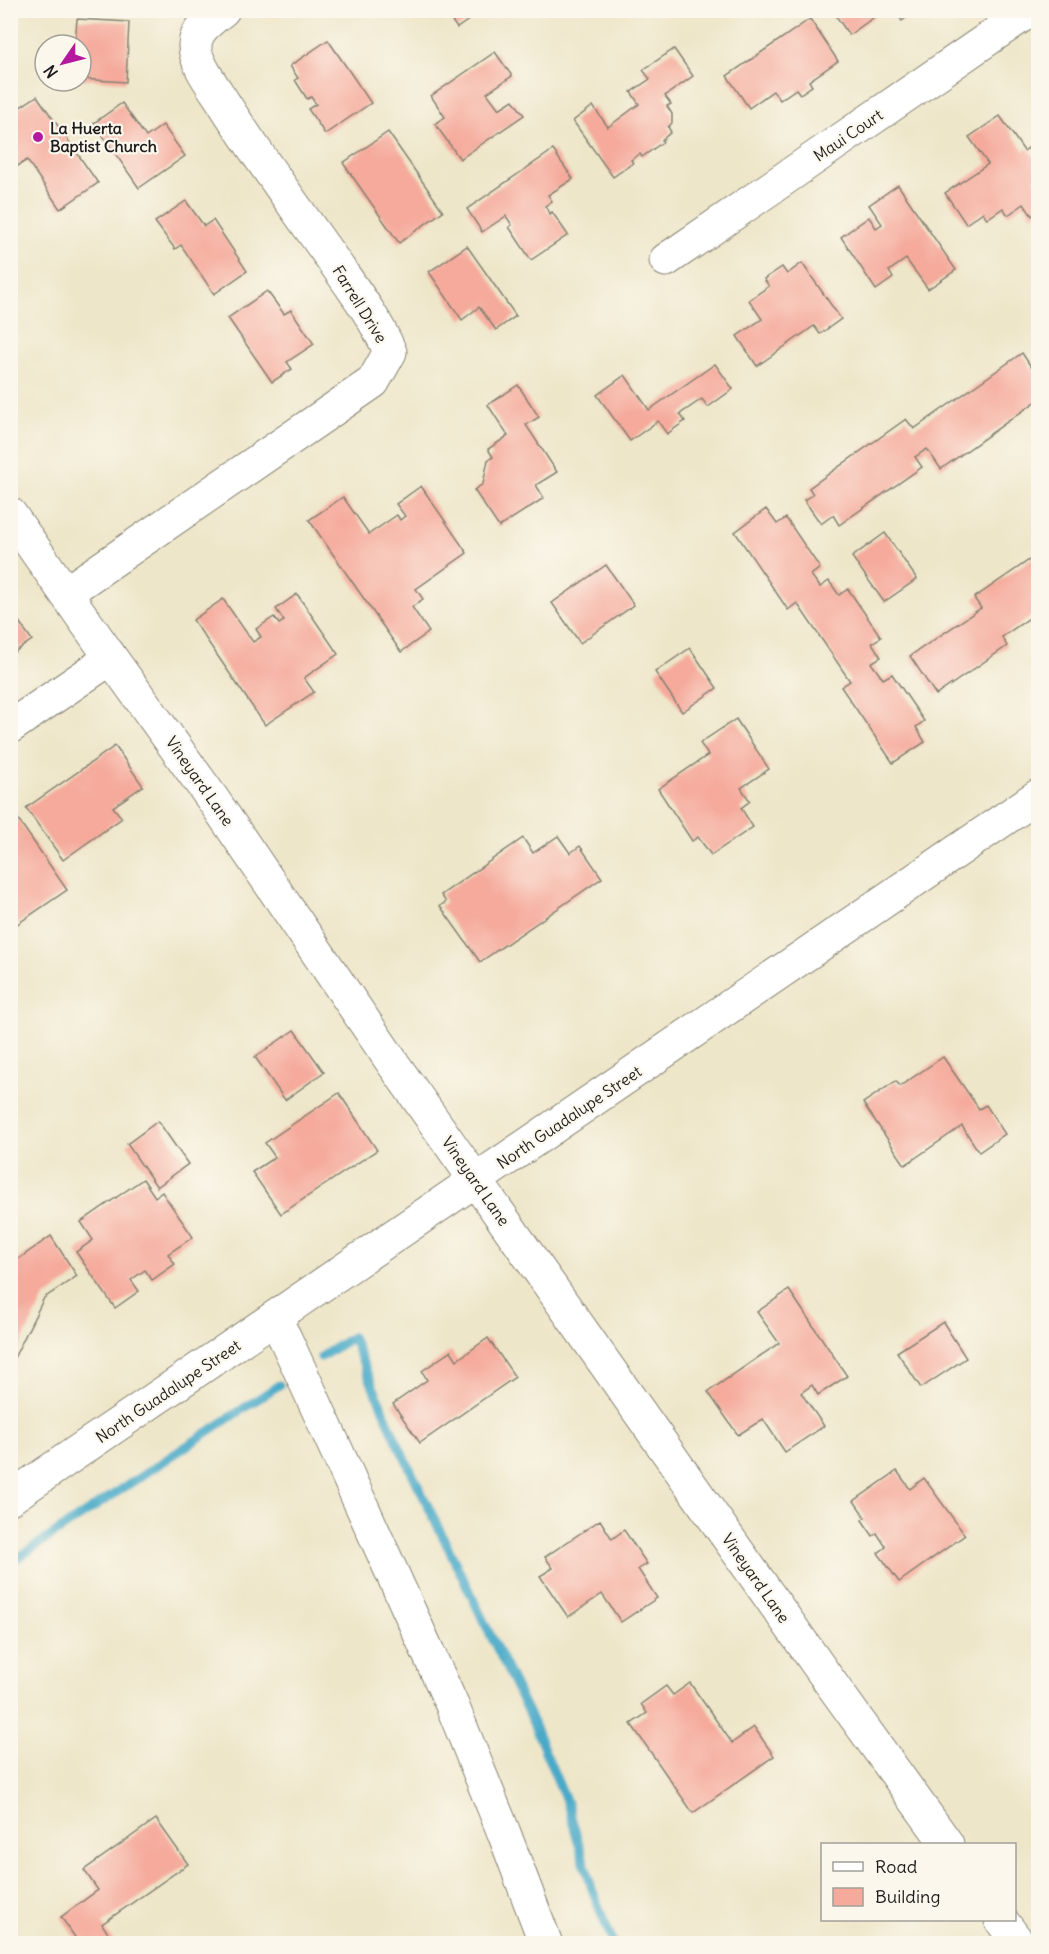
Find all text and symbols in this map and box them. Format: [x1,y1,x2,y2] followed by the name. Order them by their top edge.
[33,33,93,93] north arrow
[39,61,62,82] text: N
[810,104,887,165] street label: Maui Court
[50,118,157,157] place label: La Huerta Baptist Church
[31,130,45,144] marker: La Huerta Baptist Church
[328,262,392,346] street label: Farrell Drive
[162,732,238,830] street label: Vineyard Lane
[493,1061,646,1173] street label: North Guadalupe Street
[438,1132,514,1230] street label: Vineyard Lane
[92,1335,245,1447] street label: North Guadalupe Street
[718,1529,794,1627] street label: Vineyard Lane
[821,1843,1016,1921] legend
[875,1855,918,1878] text: Road
[875,1885,940,1908] text: Building

